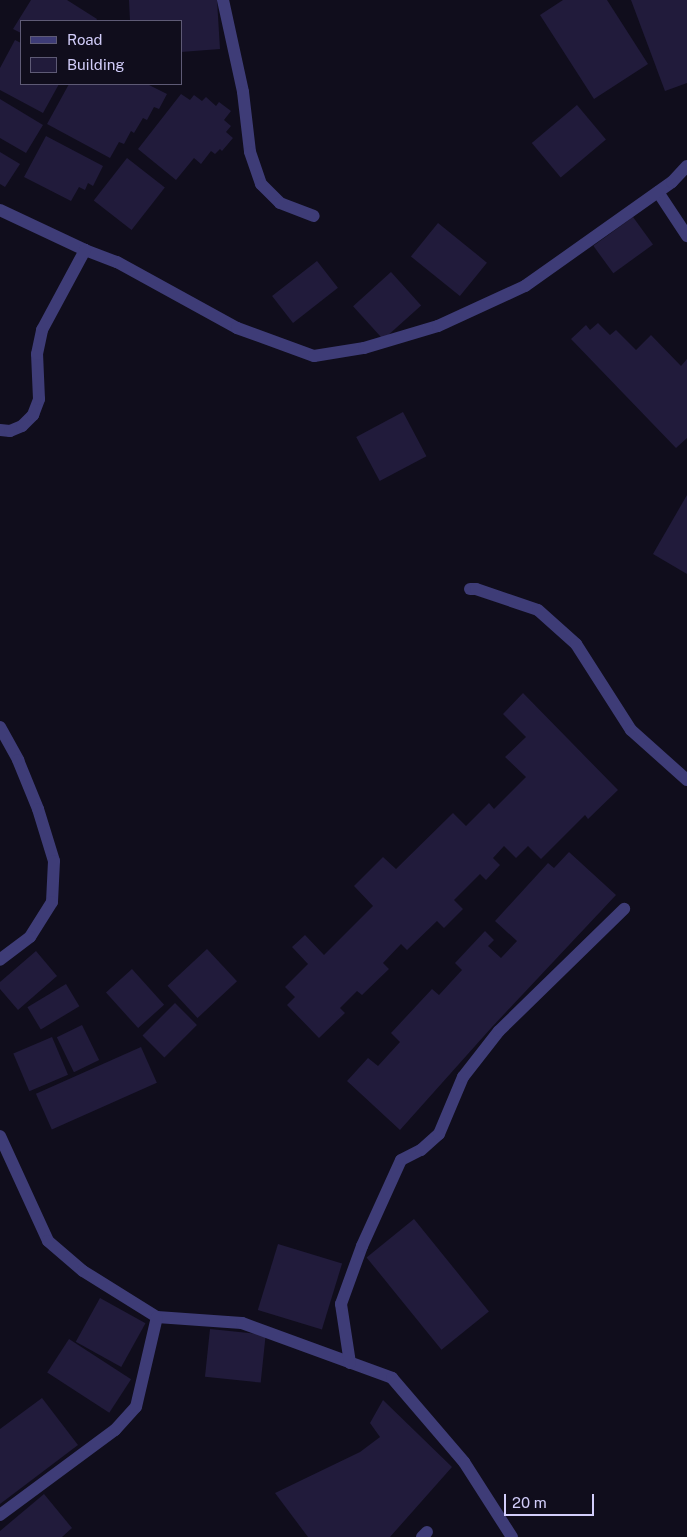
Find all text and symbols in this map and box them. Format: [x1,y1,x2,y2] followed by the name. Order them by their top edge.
[20,20,182,85] legend
[67,31,103,48] text: Road
[67,56,125,73] text: Building
[507,1484,597,1516] scale bar
[512,1494,547,1511] text: 20 m

